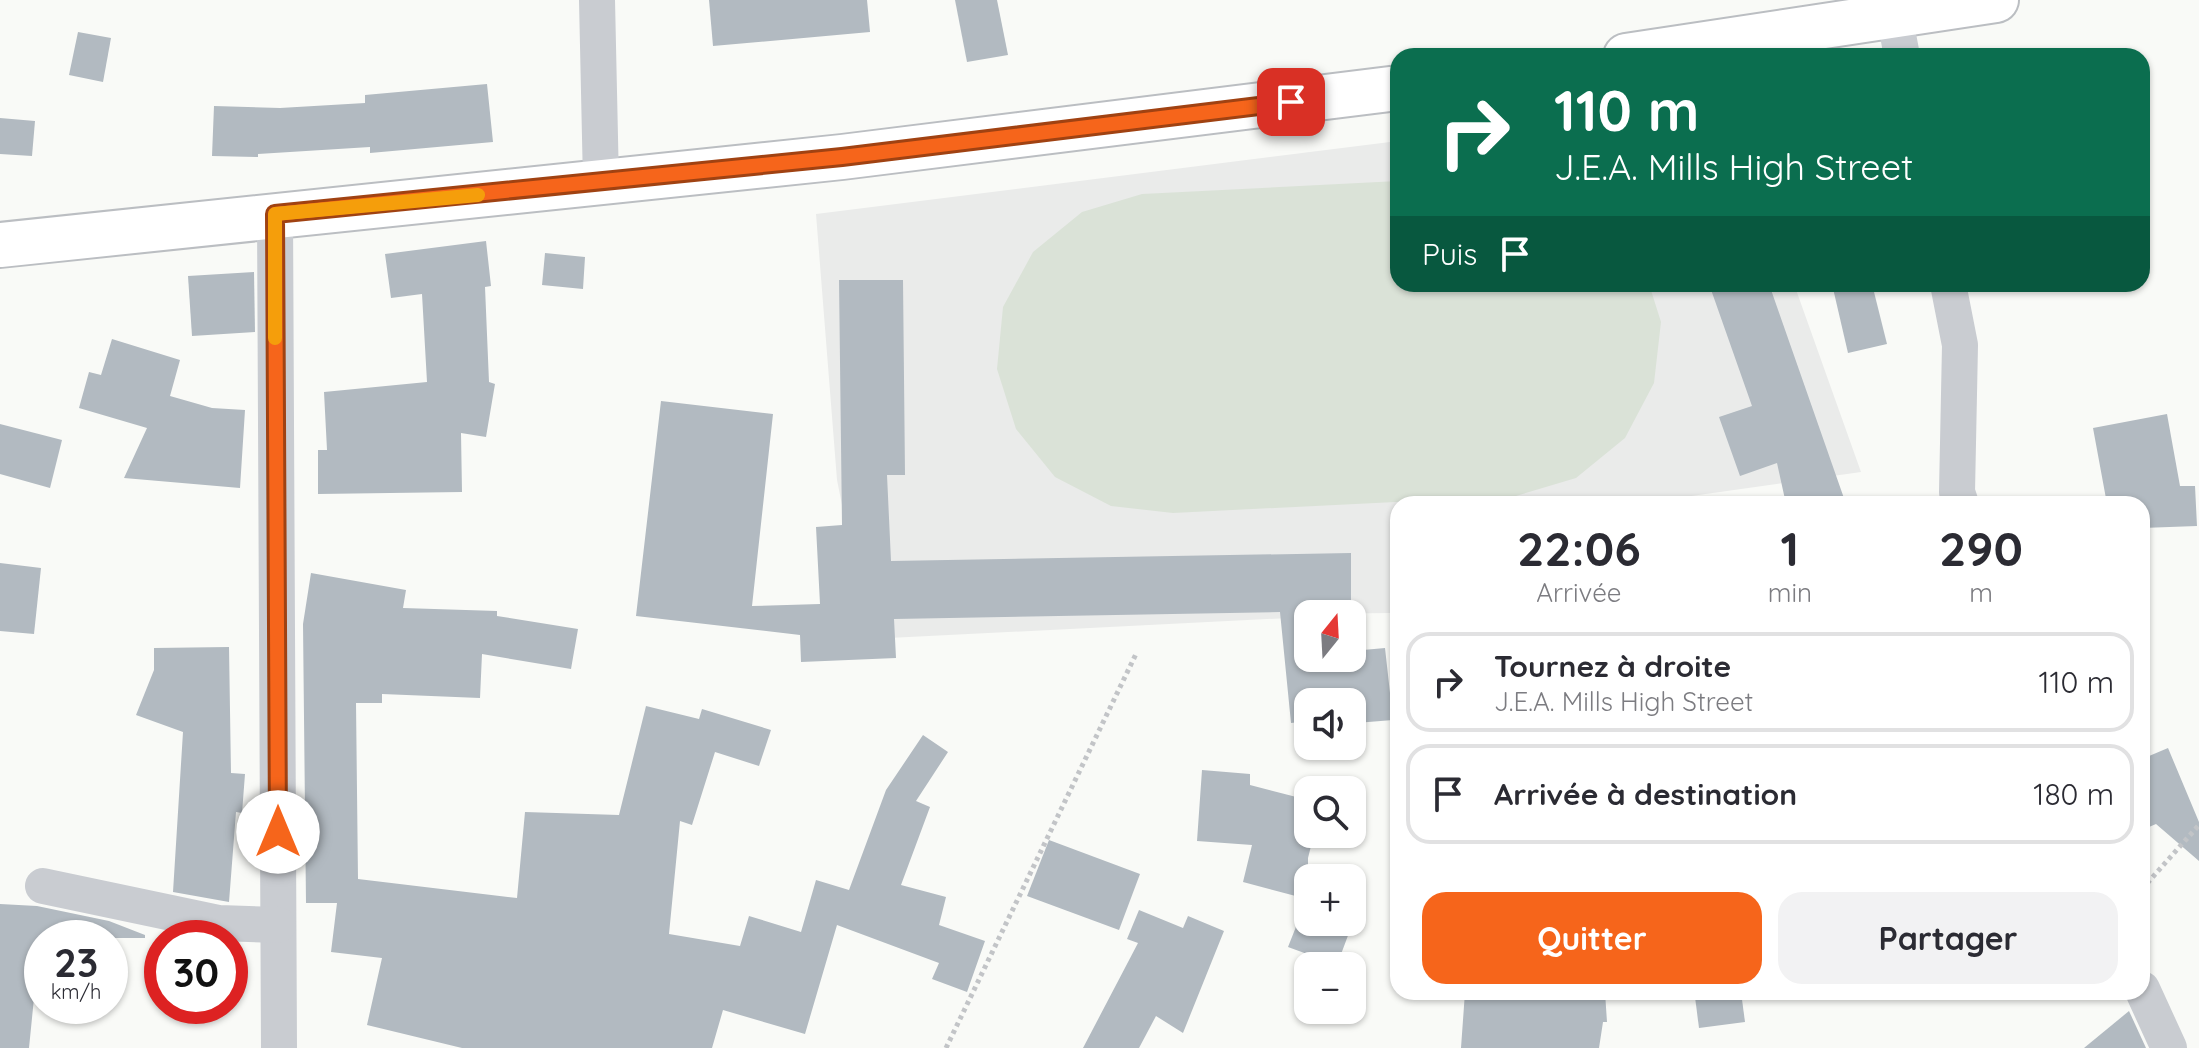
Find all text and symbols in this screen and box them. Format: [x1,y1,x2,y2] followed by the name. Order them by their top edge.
[1257,68,1325,136] pin
[1554,75,1699,145] text: 110 m
[1269,80,1313,124] icon: arrive
[1422,80,1526,184] icon: right
[1554,144,1913,189] text: J.E.A. Mills High Street
[1493,232,1537,276] icon: arrive
[1422,235,1477,273] text: Puis
[1517,518,1641,578] text: 22:06
[1781,518,1799,578] text: 1
[1939,518,2023,578] text: 290
[1536,576,1622,609] text: Arrivée
[1768,576,1812,609] text: min
[1969,576,1993,609] text: m
[1294,600,1366,672] north arrow
[1294,600,1366,1024] map controls
[1494,647,1731,685] text: Tournez à droite
[1426,660,1470,704] icon: right
[2038,663,2114,701] text: 110 m
[1494,685,1753,718] text: J.E.A. Mills High Street
[1294,688,1366,760] button: sound
[1426,772,1470,816] icon: arrive
[1494,775,1797,813] text: Arrivée à destination
[2033,775,2114,813] text: 180 m
[1294,776,1366,848] button: search
[236,790,320,874] position arrow
[1294,864,1366,936] button: +
[1422,892,1762,984] button: Quitter
[1778,892,2118,984] button: Partager
[144,920,248,1024] speed limit sign: 30
[54,937,98,987] text: 23
[1294,952,1366,1024] button: −
[51,979,101,1004] text: km/h

